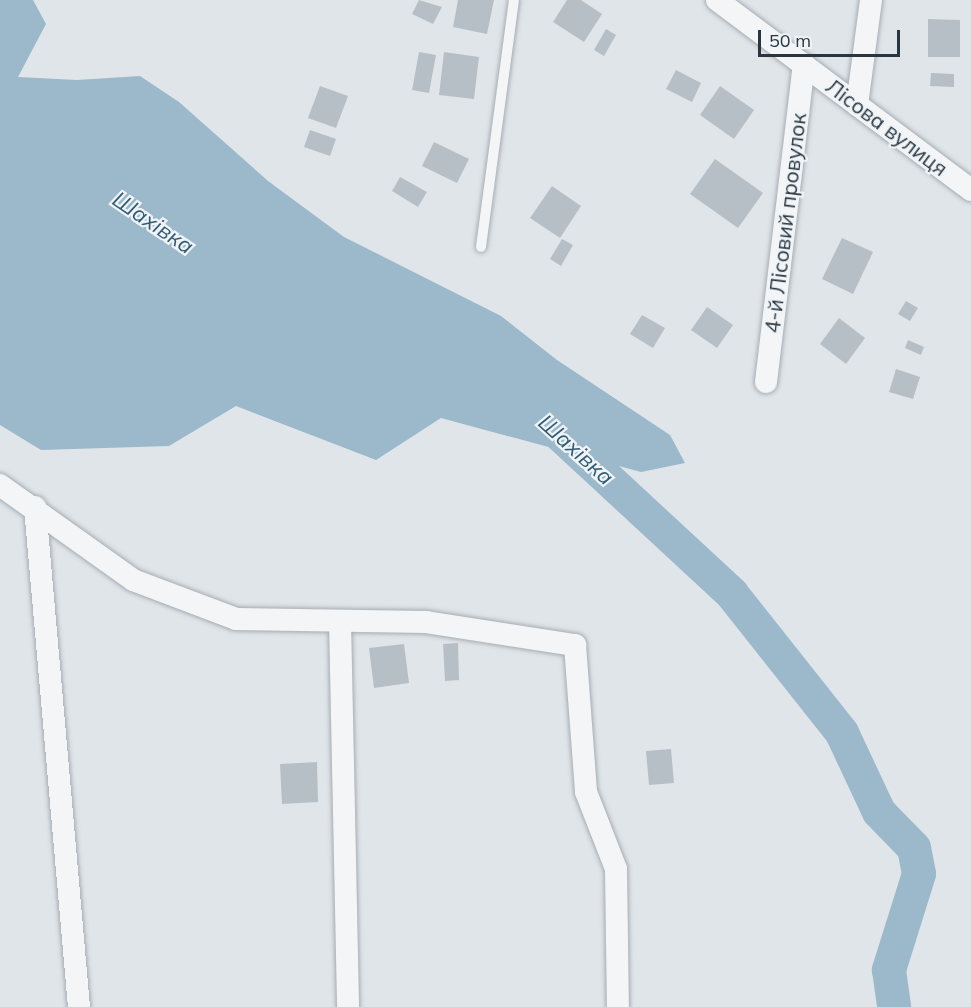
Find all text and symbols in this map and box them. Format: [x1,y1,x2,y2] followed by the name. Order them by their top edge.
[761,18,904,56] scale bar
[769,29,811,52] text: 50 m
[821,73,953,181] street label: Лісова вулиця
[759,112,811,334] street label: 4-й Лісовий провулок
[107,186,199,260] water label: Шахівка
[533,409,619,491] water label: Шахівка

